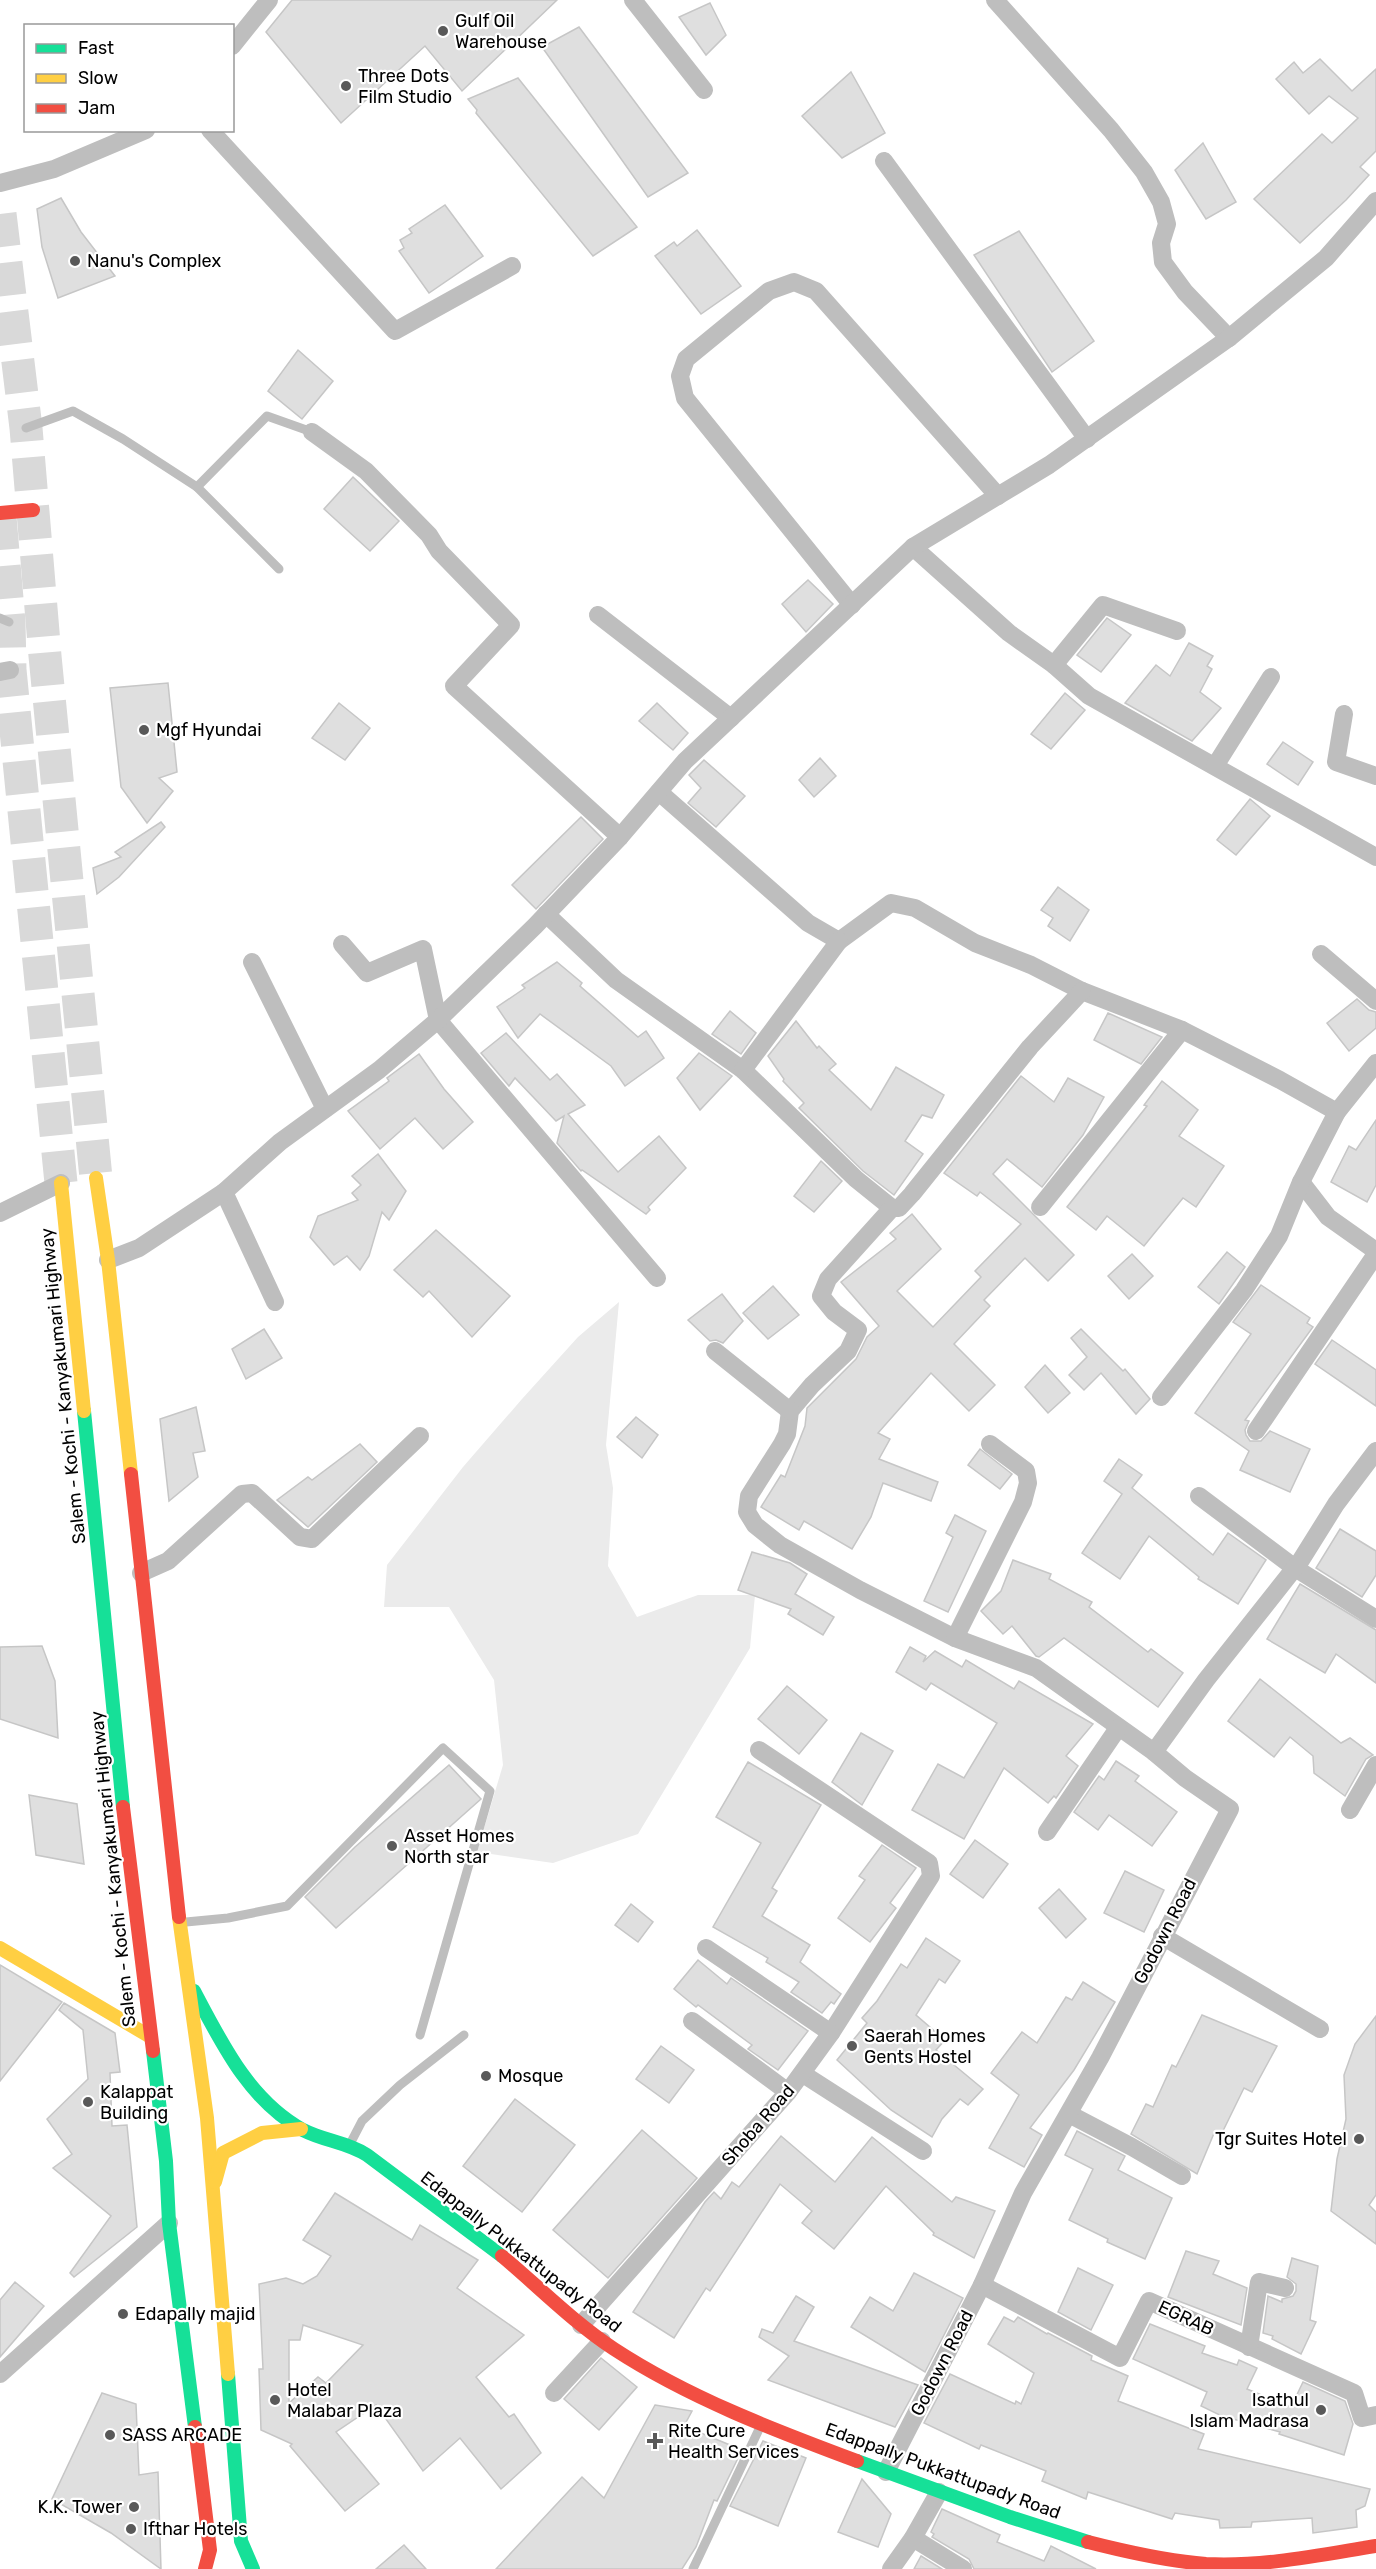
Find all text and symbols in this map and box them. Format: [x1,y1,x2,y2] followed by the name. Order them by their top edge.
[455,10,547,53] place label: Gulf Oil Warehouse
[24,24,234,132] legend
[436,24,450,38] marker: Gulf Oil Warehouse
[78,37,114,59] text: Fast
[358,65,452,108] place label: Three Dots Film Studio
[78,67,118,89] text: Slow
[339,79,353,93] marker: Three Dots Film Studio
[78,97,115,119] text: Jam
[87,250,221,272] place label: Nanu's Complex
[68,254,82,268] marker: Nanu's Complex
[156,719,262,741] place label: Mgf Hyundai
[137,723,151,737] marker: Mgf Hyundai
[35,1227,91,1545] street label: Salem - Kochi - Kanyakumari Highway
[85,1710,141,2028] street label: Salem - Kochi - Kanyakumari Highway
[404,1825,514,1868] place label: Asset Homes North star
[385,1839,399,1853] marker: Asset Homes North star
[1129,1874,1201,1988] street label: Godown Road
[864,2025,986,2068] place label: Saerah Homes Gents Hostel
[845,2039,859,2053] marker: Saerah Homes Gents Hostel
[498,2065,563,2087] place label: Mosque
[479,2069,493,2083] marker: Mosque
[717,2080,799,2170] street label: Shoba Road
[100,2081,173,2124] place label: Kalappat Building
[81,2095,95,2109] marker: Kalappat Building
[1215,2128,1347,2150] place label: Tgr Suites Hotel
[1352,2132,1366,2146] marker: Tgr Suites Hotel
[416,2167,626,2337] street label: Edappally Pukkattupady Road
[1155,2296,1217,2340] street label: EGRAB
[135,2303,256,2325] place label: Edapally majid
[906,2306,978,2420] street label: Godown Road
[116,2307,130,2321] marker: Edapally majid
[287,2379,402,2422] place label: Hotel Malabar Plaza
[1190,2389,1309,2432] place label: Isathul Islam Madrasa
[268,2393,282,2407] marker: Hotel Malabar Plaza
[1314,2403,1328,2417] marker: Isathul Islam Madrasa
[822,2418,1064,2524] street label: Edappally Pukkattupady Road
[668,2420,799,2463] place label: Rite Cure Health Services
[122,2424,242,2446] place label: SASS ARCADE
[103,2428,117,2442] marker: SASS ARCADE
[646,2432,664,2450] marker: Rite Cure Health Services
[38,2496,122,2518] place label: K.K. Tower
[127,2500,141,2514] marker: K.K. Tower
[143,2518,247,2540] place label: Ifthar Hotels
[124,2522,138,2536] marker: Ifthar Hotels

